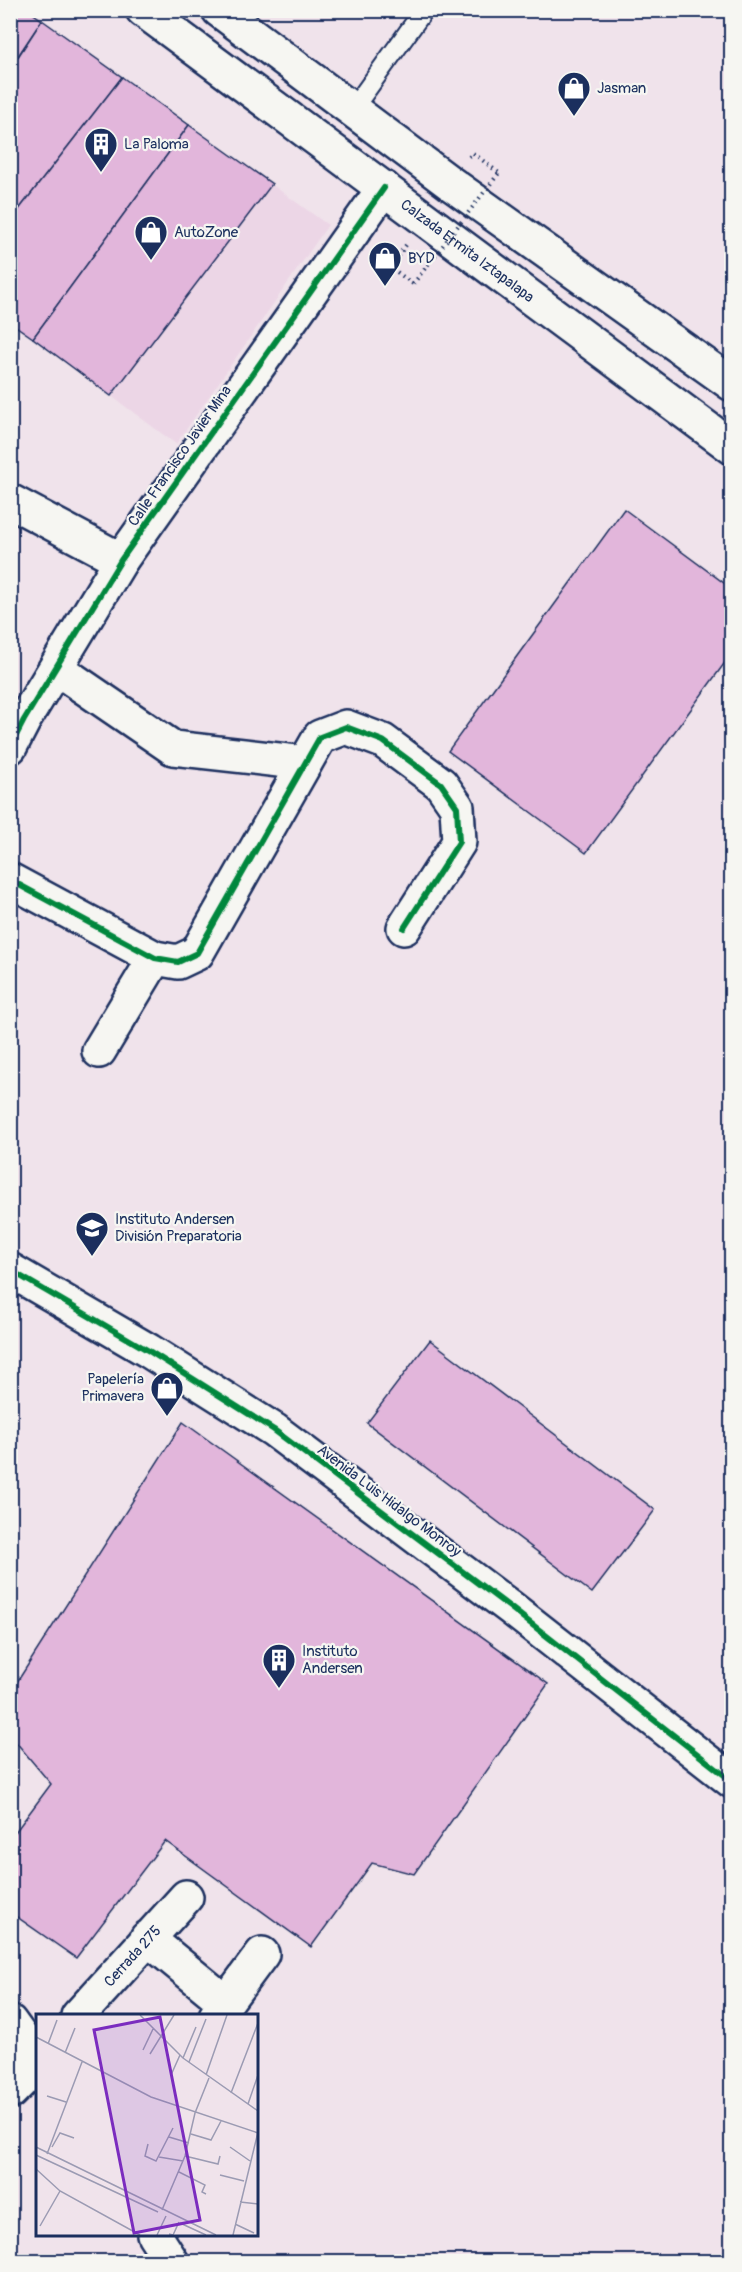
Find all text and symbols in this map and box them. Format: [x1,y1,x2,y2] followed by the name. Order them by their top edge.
[556,70,592,117] shop icon: Jasman
[597,79,646,98] place label: Jasman
[83,126,119,173] building icon: La Paloma
[124,135,189,154] place label: La Paloma
[397,195,538,306] street label: Calzada Ermita Iztapalapa
[133,214,169,261] shop icon: AutoZone
[174,223,239,242] place label: AutoZone
[367,240,403,287] shop icon: BYD
[408,249,435,268] place label: BYD
[124,382,236,530] street label: Calle Francisco Javier Mina
[74,1210,110,1257] school or university icon: Instituto Andersen División Preparatoria
[115,1210,242,1246] place label: Instituto Andersen División Preparatoria
[82,1370,144,1406] place label: Papelería Primavera
[149,1370,185,1417] shop icon: Papelería Primavera
[313,1441,465,1562] street label: Avenida Luis Hidalgo Monroy
[261,1642,297,1689] building icon: Instituto Andersen
[302,1642,363,1678] place label: Instituto Andersen
[100,1921,165,1991] street label: Cerrada 275
[36,2014,258,2236] inset map

